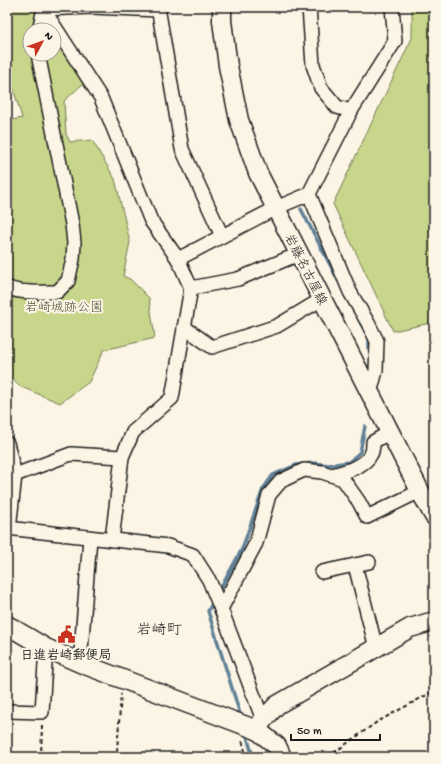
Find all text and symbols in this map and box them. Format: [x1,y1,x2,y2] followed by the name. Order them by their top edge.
[22,22,62,62] north arrow
[41,30,55,43] text: N
[280,232,331,309] street label: 岩藤名古屋線
[25,300,103,316] park label: 岩崎城跡公園
[136,621,182,640] district label: 岩崎町
[56,625,76,645] public building icon: 日進岩崎郵便局
[20,648,112,664] place label: 日進岩崎郵便局
[291,716,380,742] scale bar
[297,725,322,739] text: 50 m

